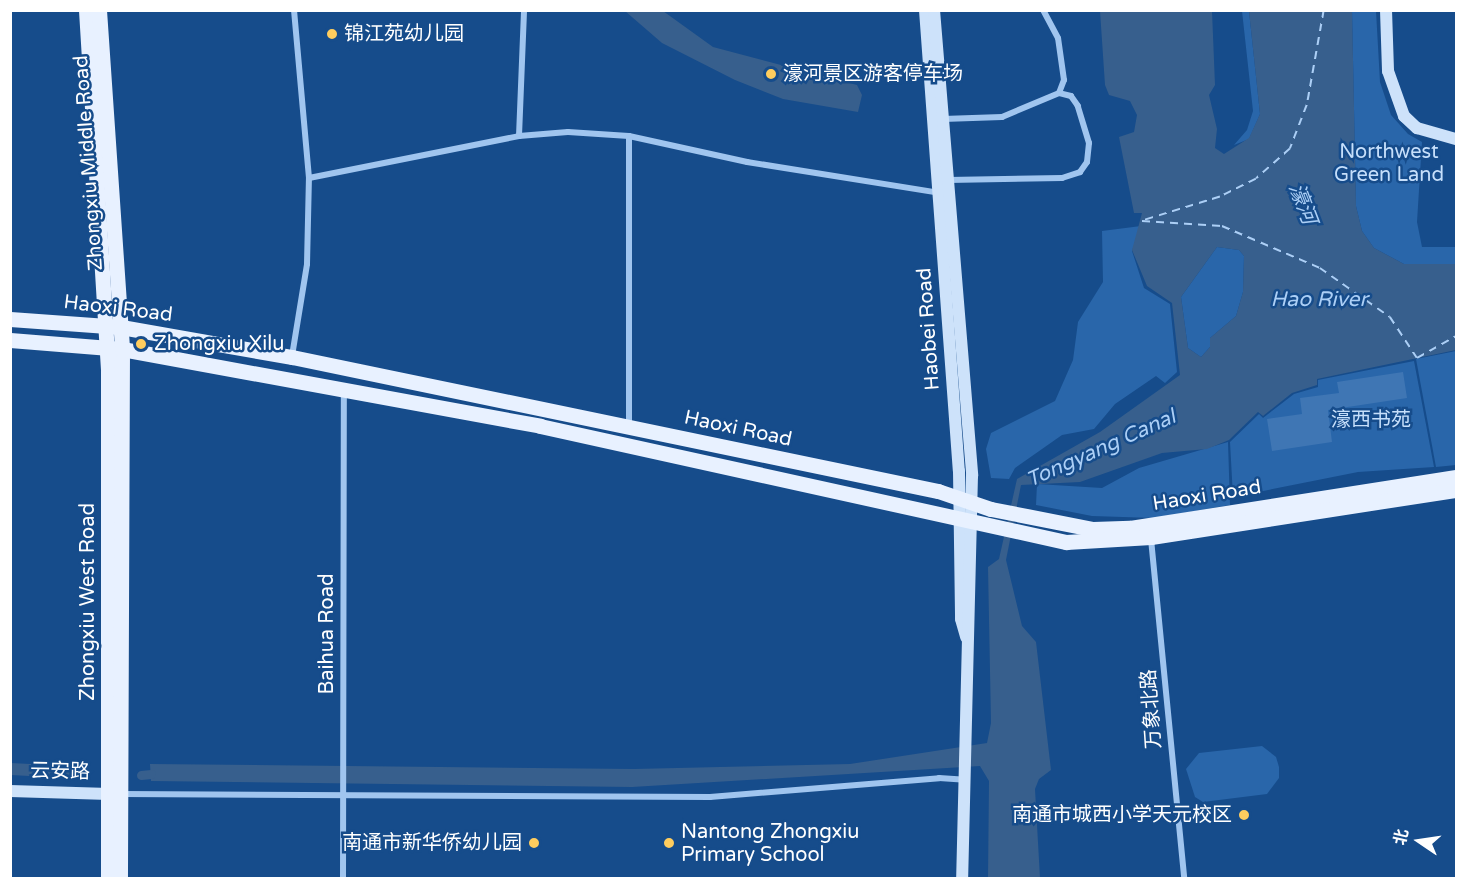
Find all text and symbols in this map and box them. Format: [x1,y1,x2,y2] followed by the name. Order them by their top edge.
[344,22,464,46] place label: 锦江苑幼儿园
[325,27,339,41] marker: 锦江苑幼儿园
[69,54,109,272] street label: Zhongxiu Middle Road
[783,62,963,86] place label: 濠河景区游客停车场
[764,67,778,81] marker: 濠河景区游客停车场
[1334,141,1444,188] park label: Northwest Green Land
[1283,180,1321,228] water label: 濠河
[913,267,945,391] street label: Haobei Road
[1271,287,1367,313] water label: Hao River
[62,290,174,328] street label: Haoxi Road
[154,332,284,356] place label: Zhongxiu Xilu
[132,335,150,353] marker: Zhongxiu Xilu
[1022,405,1180,493] water label: Tongyang Canal
[682,406,794,452] street label: Haoxi Road
[1331,408,1411,432] park label: 濠西书苑
[1151,476,1263,516] street label: Haoxi Road
[76,503,100,701] street label: Zhongxiu West Road
[315,573,339,695] street label: Baihua Road
[1137,668,1167,750] street label: 万象北路
[30,759,90,785] street label: 云安路
[1012,803,1232,827] place label: 南通市城西小学天元校区
[1237,808,1251,822] marker: 南通市城西小学天元校区
[1389,811,1449,871] north arrow
[681,820,860,867] place label: Nantong Zhongxiu Primary School
[1390,827,1413,847] text: 北
[342,831,522,855] place label: 南通市新华侨幼儿园
[527,836,541,850] marker: 南通市新华侨幼儿园
[662,836,676,850] marker: Nantong Zhongxiu Primary School

